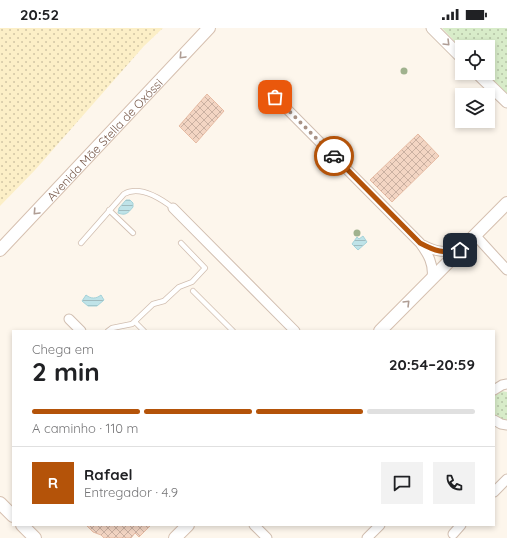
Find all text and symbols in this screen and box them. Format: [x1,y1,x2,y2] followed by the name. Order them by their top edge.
[20,5,59,24] text: 20:52
[442,38,450,46] one-way arrow
[455,40,495,128] map controls
[455,40,495,80] button: locate
[180,52,187,59] one-way arrow
[43,75,165,203] street label: Avenida Mãe Stella de Oxóssi
[258,80,292,114] pin
[264,86,286,108] icon: bag
[455,88,495,128] button: layers
[314,136,354,176] courier
[323,145,345,167] icon: car
[33,207,40,215] one-way arrow
[443,233,477,267] pin
[449,239,471,261] icon: home
[402,300,410,308] one-way arrow
[32,341,94,357] text: Chega em
[32,355,100,388] text: 2 min
[389,355,475,374] text: 20:54–20:59
[32,420,138,436] text: A caminho · 110 m
[381,462,423,504] button: chat
[433,462,475,504] button: phone
[84,465,133,484] text: Rafael
[48,473,58,492] text: R
[84,484,178,500] text: Entregador · 4.9

